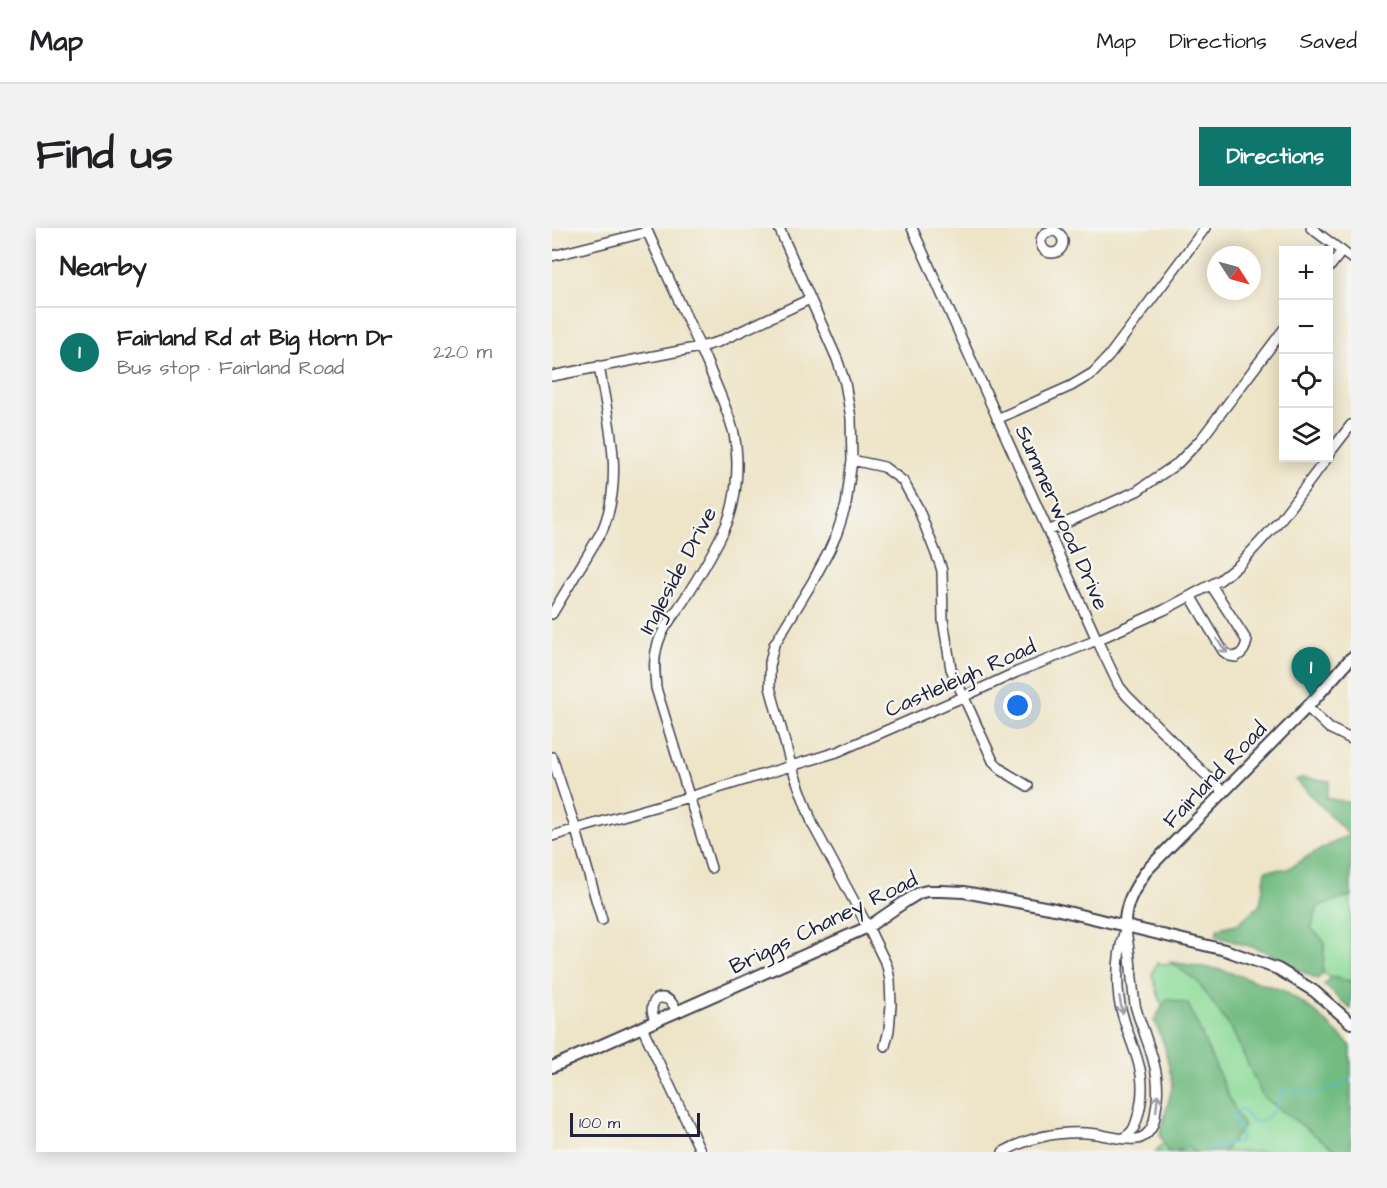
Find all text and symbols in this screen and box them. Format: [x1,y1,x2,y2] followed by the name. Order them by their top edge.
[30,22,83,61] text: Map
[1096,27,1136,56] text: Map
[1169,27,1267,56] text: Directions
[1300,27,1357,56] text: Saved
[36,127,173,185] text: Find us
[1199,127,1351,186] button: Directions
[1207,246,1261,300] north arrow
[1279,246,1333,462] map controls
[1279,246,1333,300] button: +
[60,249,147,285] text: Nearby
[1279,300,1333,354] button: −
[117,323,392,354] text: Fairland Rd at Big Horn Dr
[78,338,81,366] text: 1
[433,338,492,366] text: 220 m
[117,354,344,382] text: Bus stop · Fairland Road
[1279,354,1333,408] button: locate
[1279,408,1333,462] button: layers
[1007,420,1116,615] street label: Summerwood Drive
[632,501,726,640] street label: Ingleside Drive
[880,631,1041,726] street label: Castleleigh Road
[1215,638,1228,654] one-way arrow
[1292,648,1330,697] pin: 1
[1003,691,1032,720] your location
[1156,715,1274,836] street label: Fairland Road
[724,864,923,983] street label: Briggs Chaney Road
[1116,995,1127,1015] one-way arrow
[1152,1094,1163,1114] one-way arrow
[570,1110,700,1138] scale bar
[579,1112,620,1134] text: 100 m

